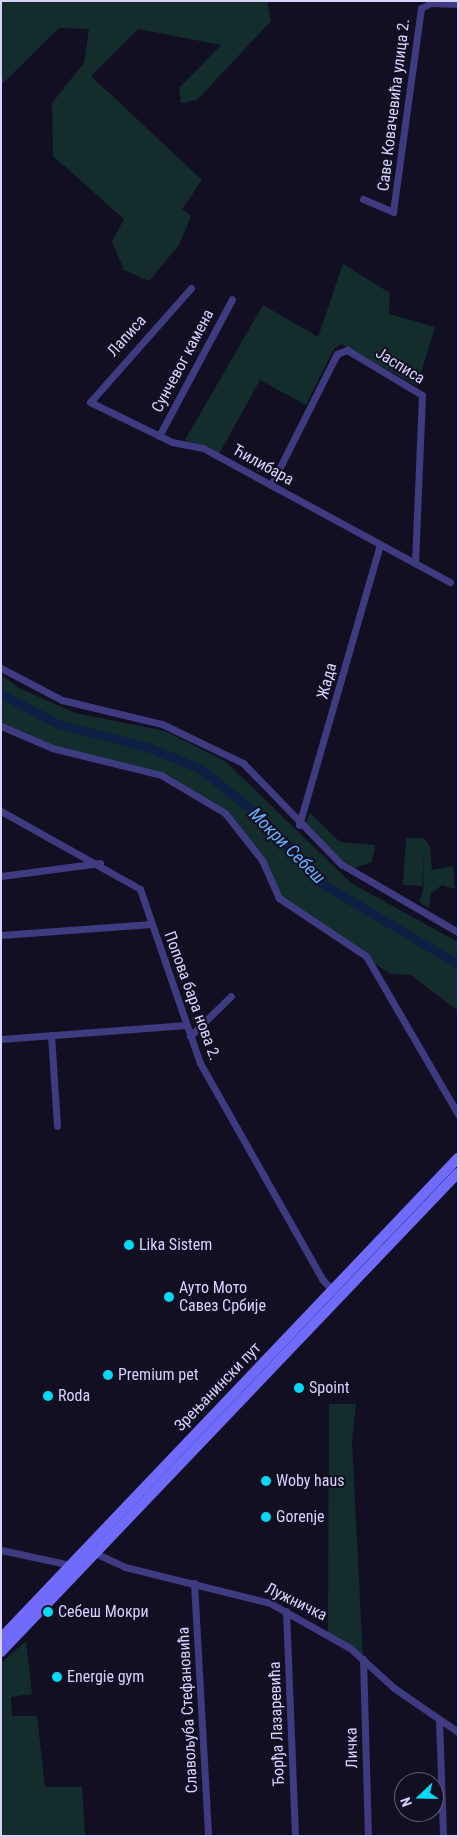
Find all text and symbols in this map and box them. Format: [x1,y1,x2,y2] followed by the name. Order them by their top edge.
[374,18,414,192] street label: Саве Ковачевића улица 2.
[148,306,218,416] street label: Сунчевог камена
[104,311,150,361] street label: Лаписа
[372,344,428,388] street label: Јасписа
[229,440,297,490] street label: Ћилибара
[313,661,341,701] street label: Жада
[244,803,330,889] water label: Мокри Себеш
[160,929,224,1063] street label: Попова бара нова 2.
[139,1235,212,1255] place label: Lika Sistem
[123,1239,135,1251] marker: Lika Sistem
[179,1278,266,1316] place label: Ауто Мото Савез Србије
[163,1291,175,1303] marker: Ауто Мото Савез Србије
[171,1339,265,1435] street label: Зрењанински пут
[118,1365,198,1385] place label: Premium pet
[102,1369,114,1381] marker: Premium pet
[309,1378,349,1398] place label: Spoint
[293,1382,305,1394] marker: Spoint
[58,1386,90,1406] place label: Roda
[42,1390,54,1402] marker: Roda
[276,1471,345,1491] place label: Woby haus
[260,1475,272,1487] marker: Woby haus
[276,1507,325,1527] place label: Gorenje
[260,1511,272,1523] marker: Gorenje
[262,1579,330,1625] street label: Лужничка
[58,1602,149,1622] place label: Себеш Мокри
[42,1606,54,1618] marker: Себеш Мокри
[174,1626,202,1794] street label: Славољуба Стефановића
[265,1661,289,1787] street label: Ђорђа Лазаревића
[67,1667,144,1687] place label: Energie gym
[51,1671,63,1683] marker: Energie gym
[342,1727,362,1769] street label: Личка
[394,1772,444,1822] north arrow
[397,1795,415,1809] text: N

